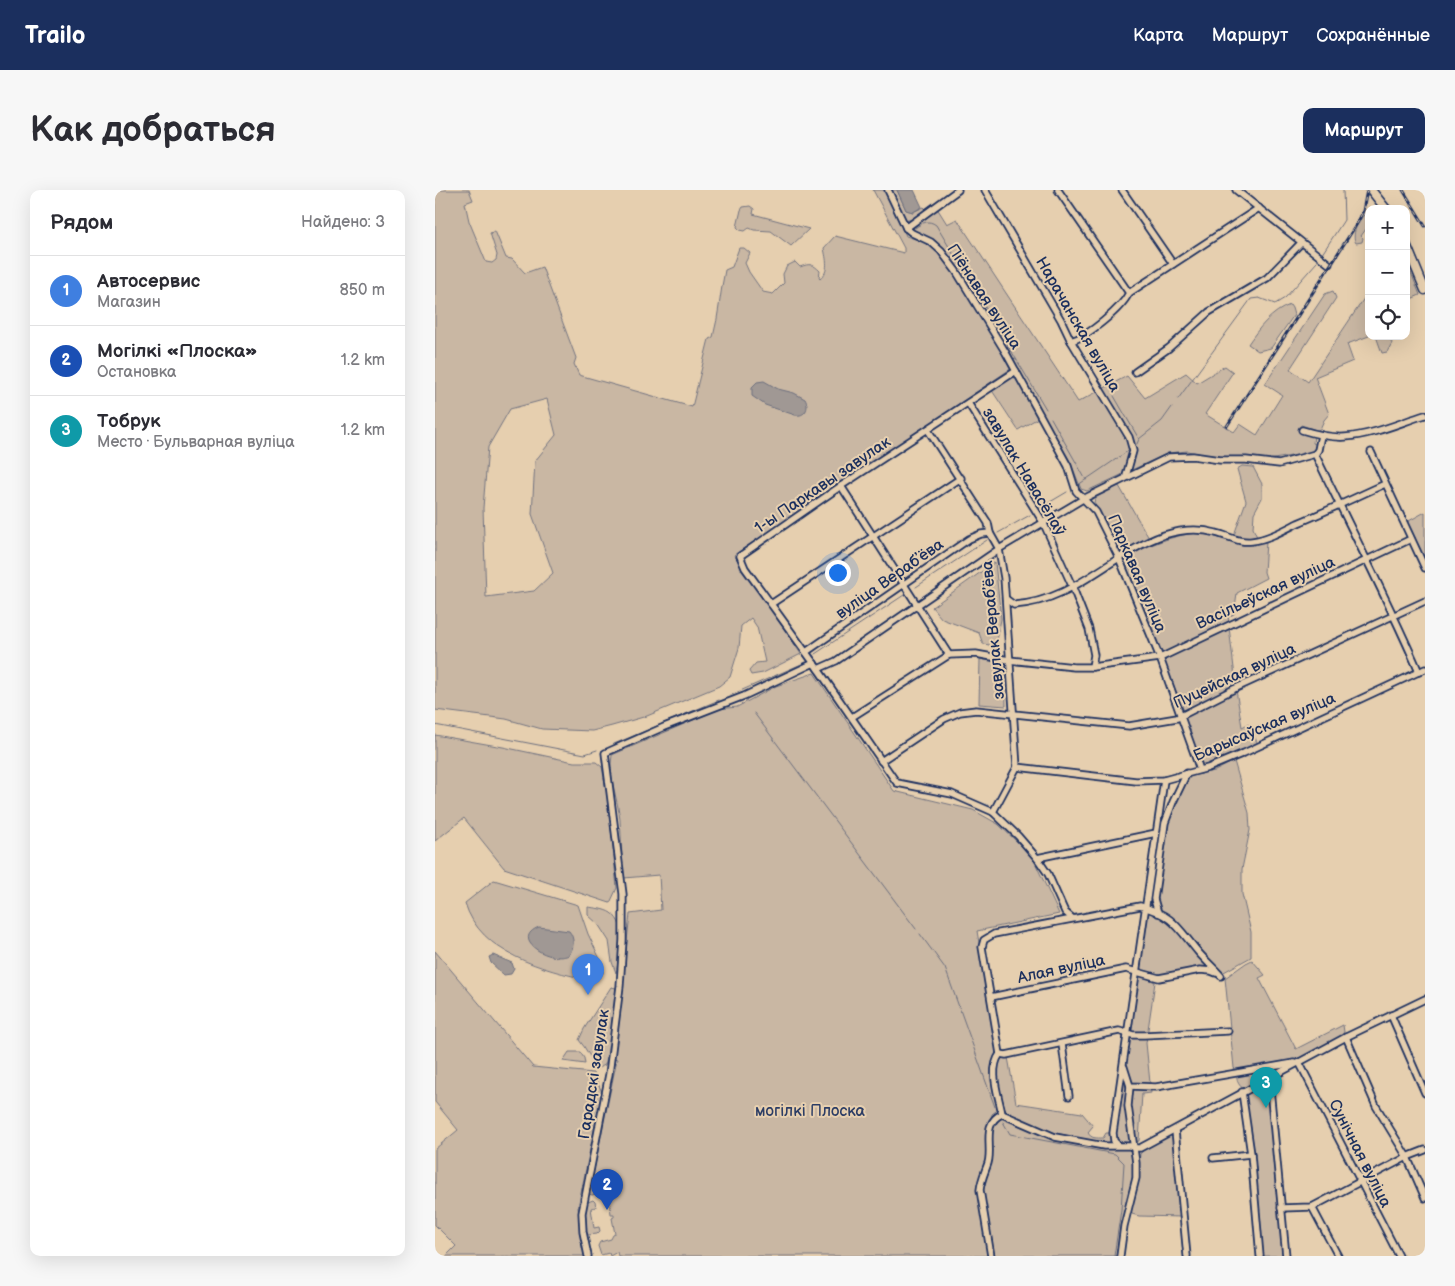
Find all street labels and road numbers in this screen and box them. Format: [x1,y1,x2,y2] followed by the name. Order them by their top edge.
[943,241,1025,354] street label: Піёнавая вуліца
[1031,254,1124,396] street label: Нарачанская вуліца
[978,404,1070,540] street label: завулак Навасёлаў
[751,432,895,538] street label: 1-ы Паркавы завулак
[1103,511,1170,636] street label: Паркавая вуліца
[832,535,948,623] street label: вуліца Верабʼёва
[1193,553,1339,634] street label: Васільеўская вуліца
[978,559,1009,700] street label: завулак Верабʼёва
[1170,639,1300,713] street label: Пуцейская вуліца
[1191,689,1339,766] street label: Барысаўская вуліца
[1015,951,1107,988] street label: Алая вуліца
[575,1008,614,1140] street label: Гарадскі завулак
[1324,1096,1395,1211] street label: Сунічная вуліца

